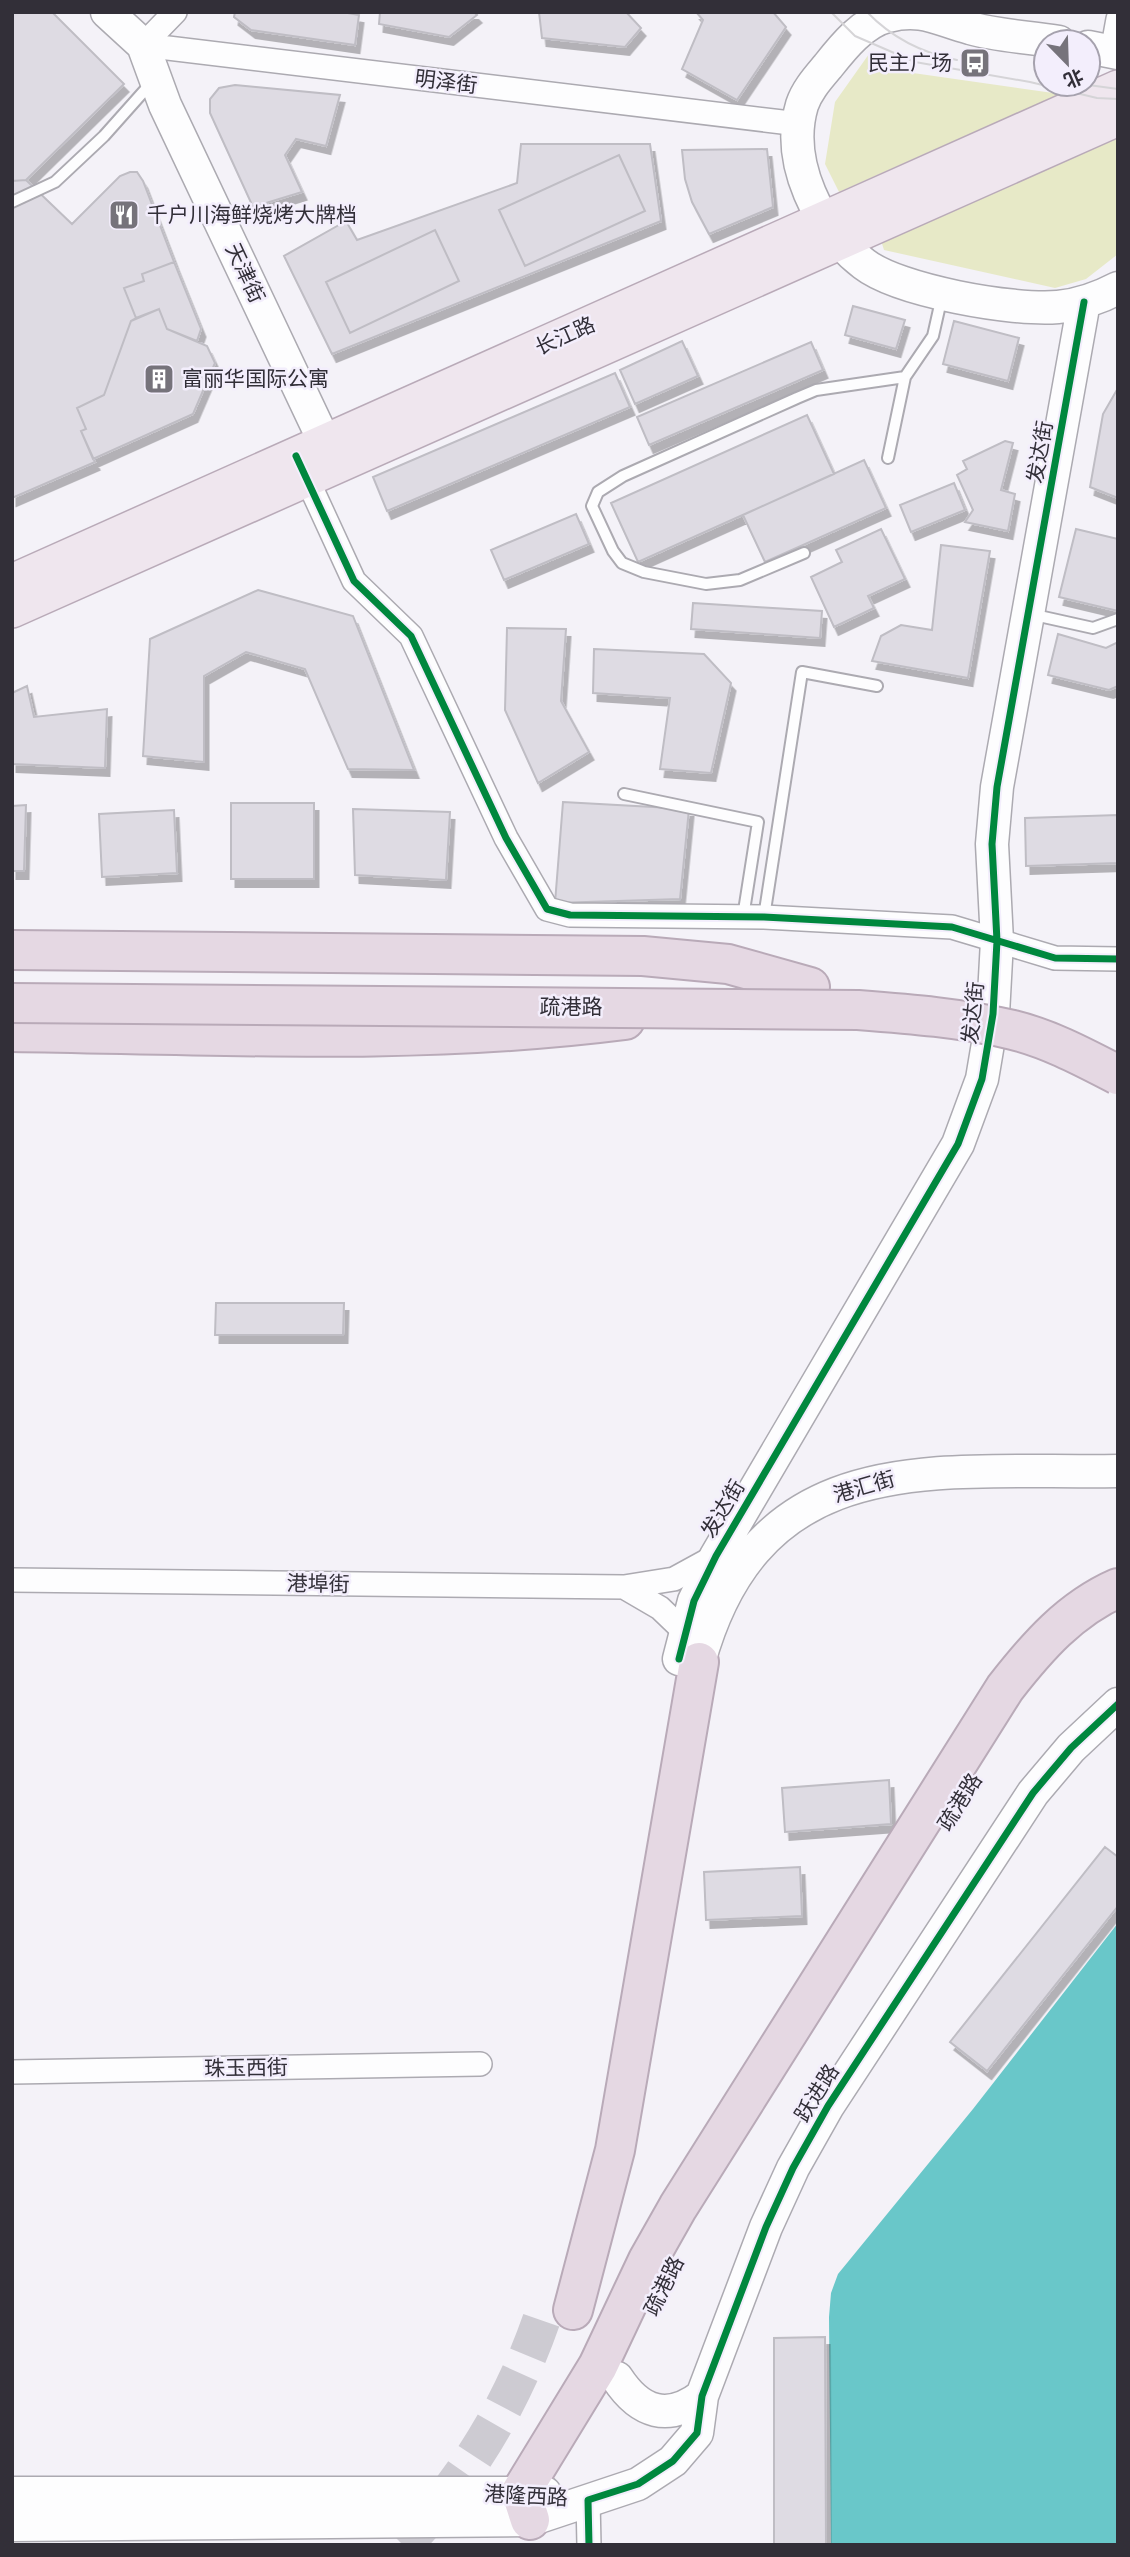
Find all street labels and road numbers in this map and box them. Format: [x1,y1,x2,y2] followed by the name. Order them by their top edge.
[413,62,479,98] street label: 明泽街
[221,238,273,307] street label: 天津街
[530,309,599,360] street label: 长江路
[1019,418,1057,485] street label: 发达街
[954,980,988,1046] street label: 发达街
[540,991,603,1019] street label: 疏港路
[829,1463,898,1507] street label: 港汇街
[693,1474,750,1542] street label: 发达街
[286,1567,350,1597] street label: 港埠街
[930,1767,987,1835] street label: 疏港路
[204,2051,288,2081] street label: 珠玉西街
[787,2058,844,2126] street label: 跃进路
[636,2251,689,2320] street label: 疏港路
[483,2478,569,2510] street label: 港隆西路

